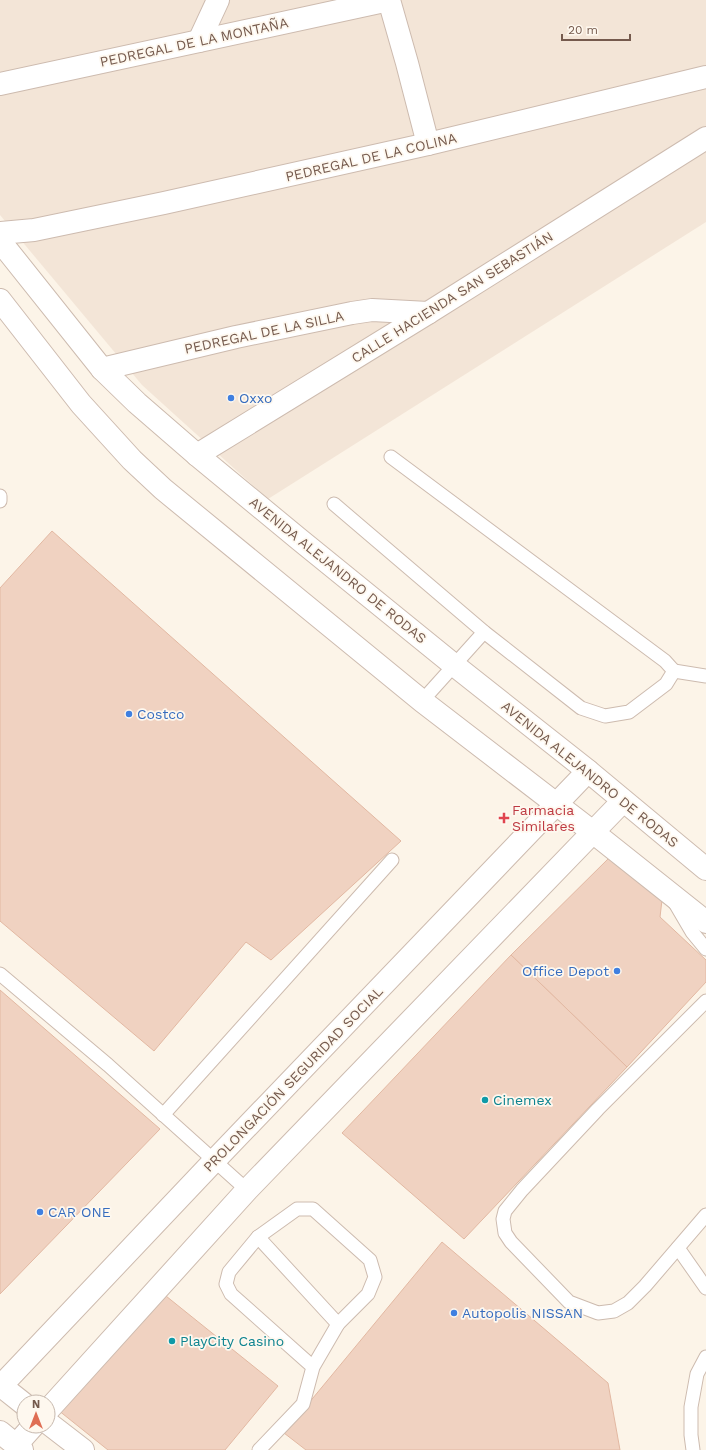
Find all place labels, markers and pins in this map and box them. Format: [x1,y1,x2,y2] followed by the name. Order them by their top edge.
[239,390,272,406] place label: Oxxo
[226,393,236,403] marker: Oxxo
[137,706,185,722] place label: Costco
[124,709,134,719] marker: Costco
[512,802,575,834] place label: Farmacia Similares
[499,813,509,823] marker: Farmacia Similares
[522,963,609,979] place label: Office Depot
[612,966,622,976] marker: Office Depot
[493,1092,552,1108] place label: Cinemex
[480,1095,490,1105] marker: Cinemex
[48,1204,111,1220] place label: CAR ONE
[35,1207,45,1217] marker: CAR ONE
[462,1305,583,1321] place label: Autopolis NISSAN
[449,1308,459,1318] marker: Autopolis NISSAN
[180,1333,284,1349] place label: PlayCity Casino
[167,1336,177,1346] marker: PlayCity Casino

